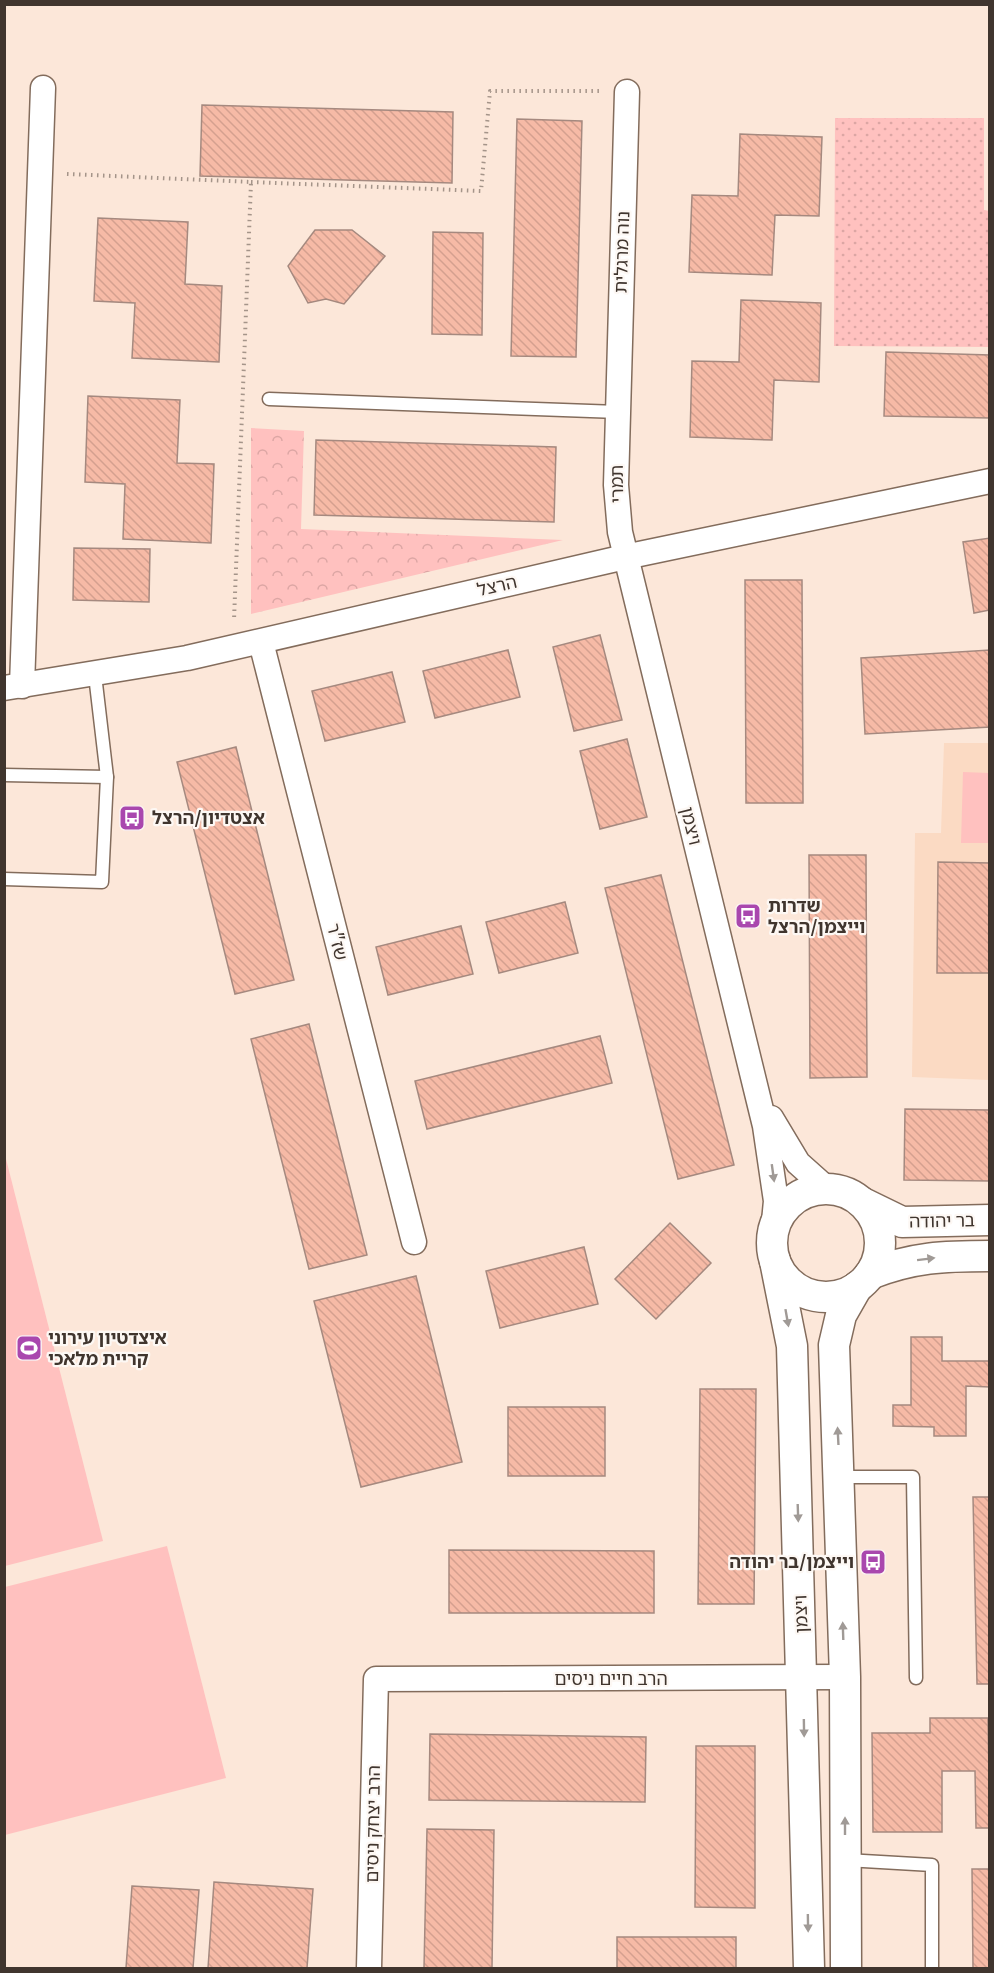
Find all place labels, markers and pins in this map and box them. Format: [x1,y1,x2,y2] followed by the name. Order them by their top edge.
[117,803,147,833] bus stop icon: אצטדיון/הרצל
[152,806,265,829] place label: אצטדיון/הרצל
[768,894,865,938] place label: שדרות וייצמן/הרצל
[733,901,763,931] bus stop icon: שדרות וייצמן/הרצל
[48,1326,167,1370] place label: איצדטיון עירוני קריית מלאכי
[14,1333,44,1363] sports icon: איצדטיון עירוני קריית מלאכי
[858,1547,888,1577] bus stop icon: וייצמן/בר יהודה
[729,1550,854,1573] place label: וייצמן/בר יהודה

